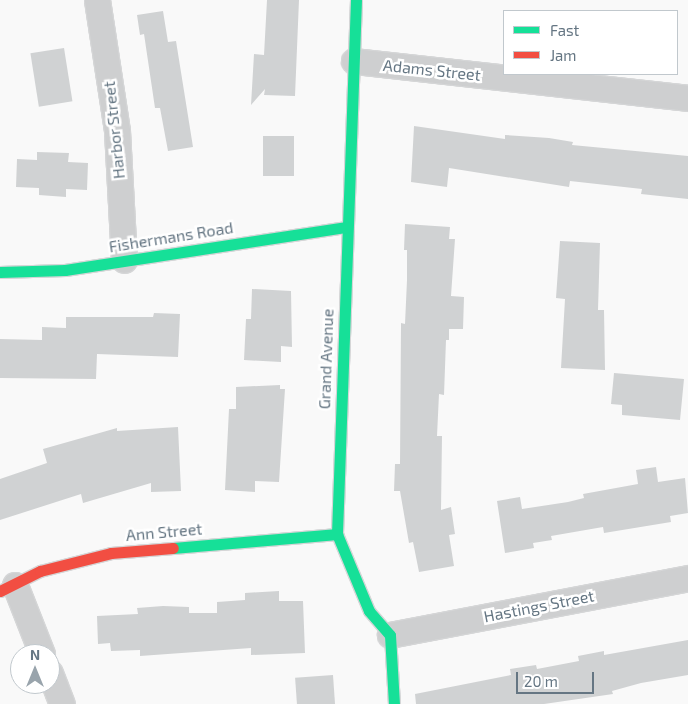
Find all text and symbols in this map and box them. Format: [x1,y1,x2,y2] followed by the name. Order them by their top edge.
[503,10,678,75] legend
[550,21,579,39] text: Fast
[550,46,576,64] text: Jam
[382,55,482,85] street label: Adams Street
[99,80,129,180] street label: Harbor Street
[107,218,235,256] street label: Fishermans Road
[315,308,337,410] street label: Grand Avenue
[125,519,203,545] street label: Ann Street
[482,586,596,626] street label: Hastings Street
[10,644,60,694] north arrow
[30,646,40,663] text: N
[518,662,596,694] scale bar
[524,672,558,690] text: 20 m

